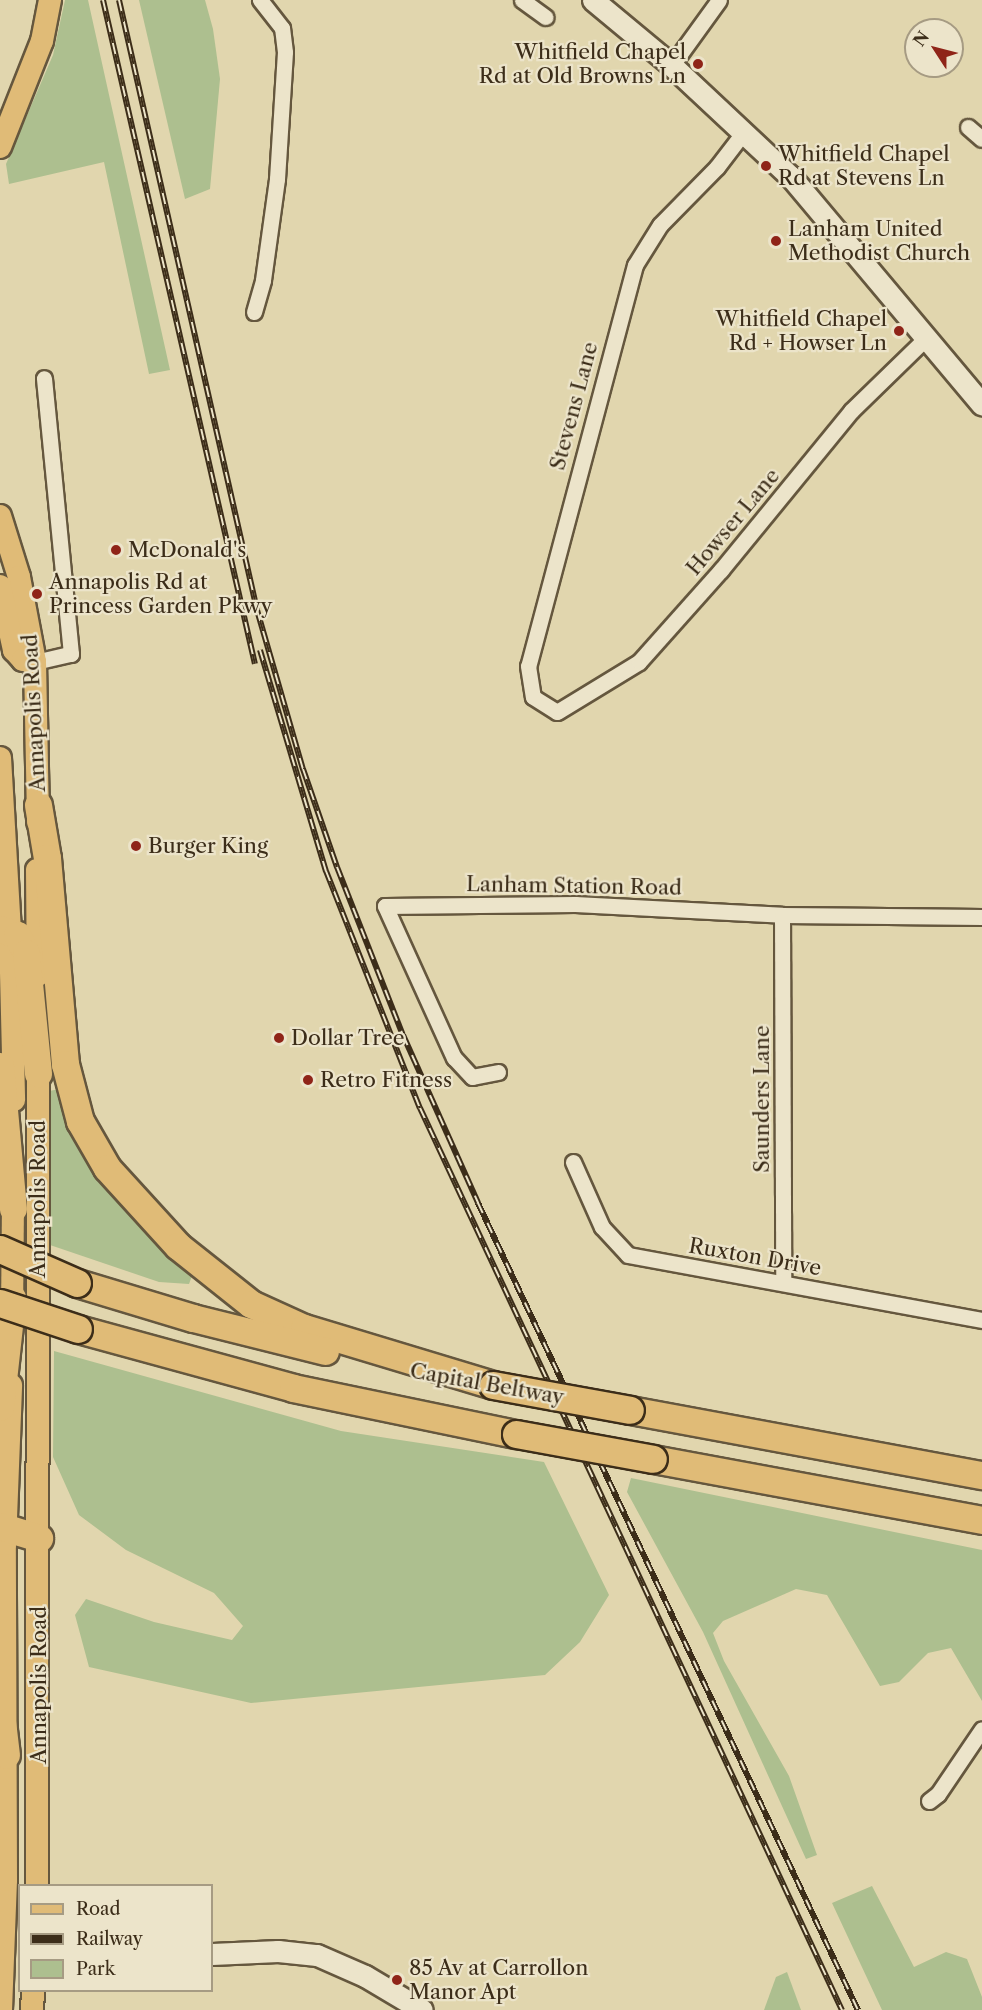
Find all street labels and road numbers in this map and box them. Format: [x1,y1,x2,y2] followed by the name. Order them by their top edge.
[545,339,603,473] street label: Stevens Lane
[681,463,785,581] street label: Howser Lane
[17,633,51,793] street label: Annapolis Road
[466,872,682,900] street label: Lanham Station Road
[749,1025,775,1173] street label: Saunders Lane
[25,1120,51,1278] street label: Annapolis Road
[687,1233,823,1281] street label: Ruxton Drive
[408,1358,566,1410] street label: Capital Beltway
[26,1606,52,1764] street label: Annapolis Road

